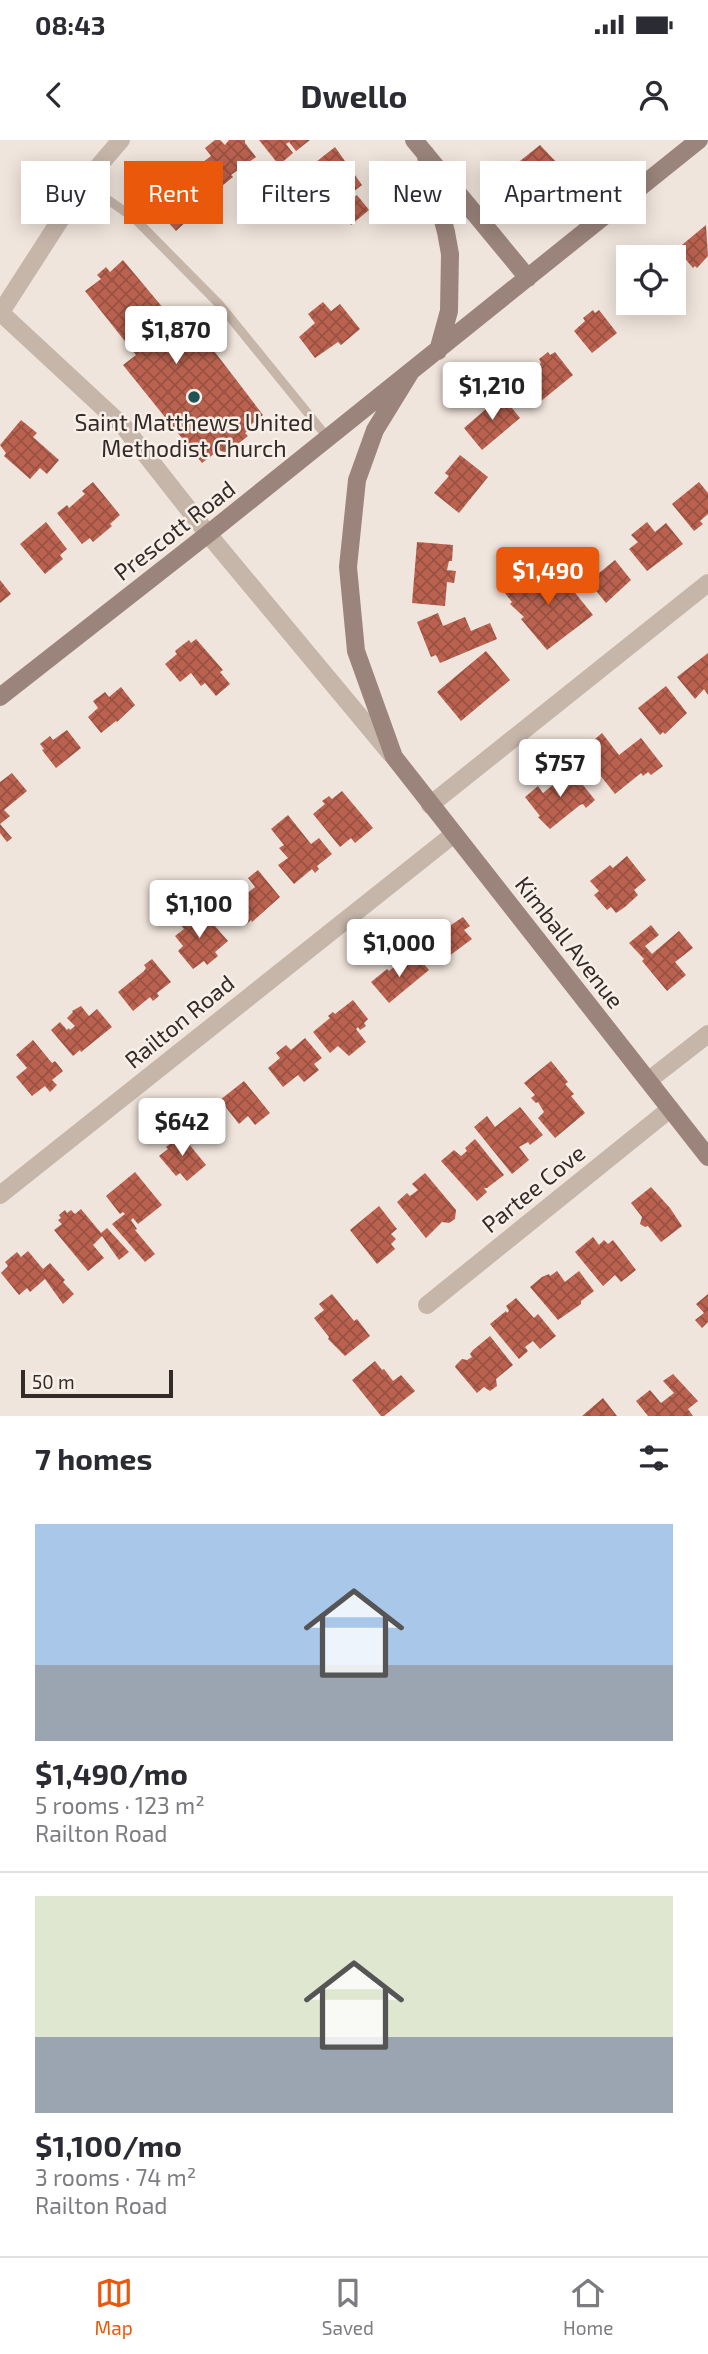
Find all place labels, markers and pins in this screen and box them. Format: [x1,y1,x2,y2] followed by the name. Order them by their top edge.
[119,306,233,366] pin: $1,870
[435,362,549,422] pin: $1,210
[186,389,202,405] marker: Saint Matthews United Methodist Church
[75,408,313,462] place label: Saint Matthews United Methodist Church
[491,547,605,607] pin: $1,490
[519,740,601,799] pin: $757
[142,880,256,940] pin: $1,100
[342,920,456,979] pin: $1,000
[141,1098,223,1158] pin: $642

